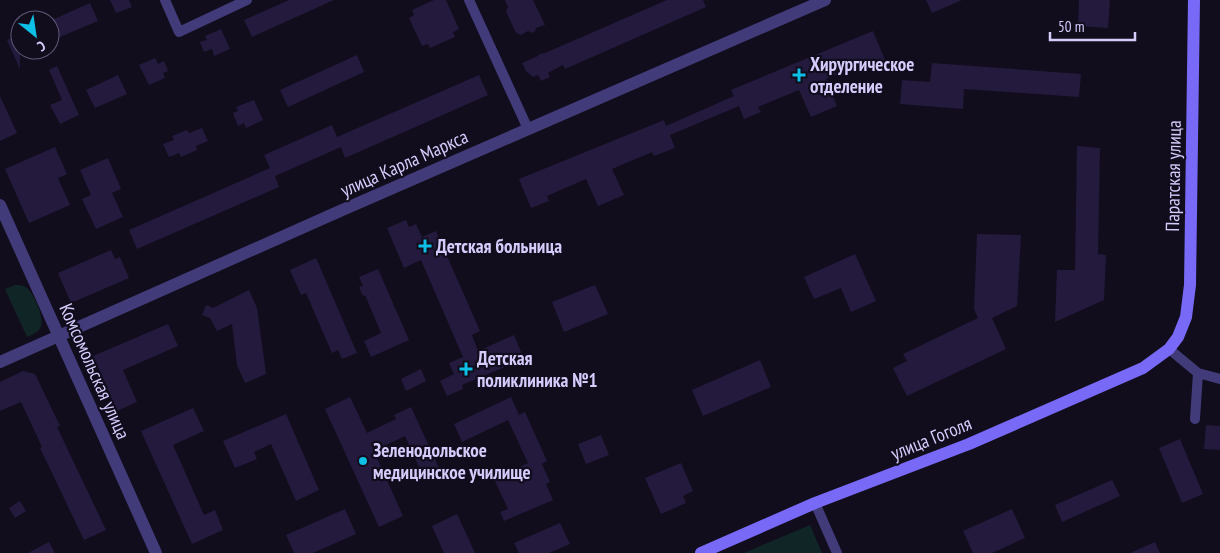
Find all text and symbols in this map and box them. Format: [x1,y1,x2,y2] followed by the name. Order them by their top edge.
[10,10,60,60] north arrow
[1050,10,1135,42] scale bar
[1058,17,1084,36] text: 50 m
[34,37,49,56] text: С
[810,52,914,98] place label: Хирургическое отделение
[792,68,806,82] marker: Хирургическое отделение
[1160,120,1186,232] street label: Паратская улица
[336,124,472,202] street label: улица Карла Маркса
[436,234,562,258] place label: Детская больница
[418,239,432,253] marker: Детская больница
[54,299,136,443] street label: Комсомольская улица
[477,346,598,392] place label: Детская поликлиника №1
[459,362,473,376] marker: Детская поликлиника №1
[887,411,975,465] street label: улица Гоголя
[373,438,531,484] place label: Зеленодольское медицинское училище
[357,455,369,467] marker: Зеленодольское медицинское училище

